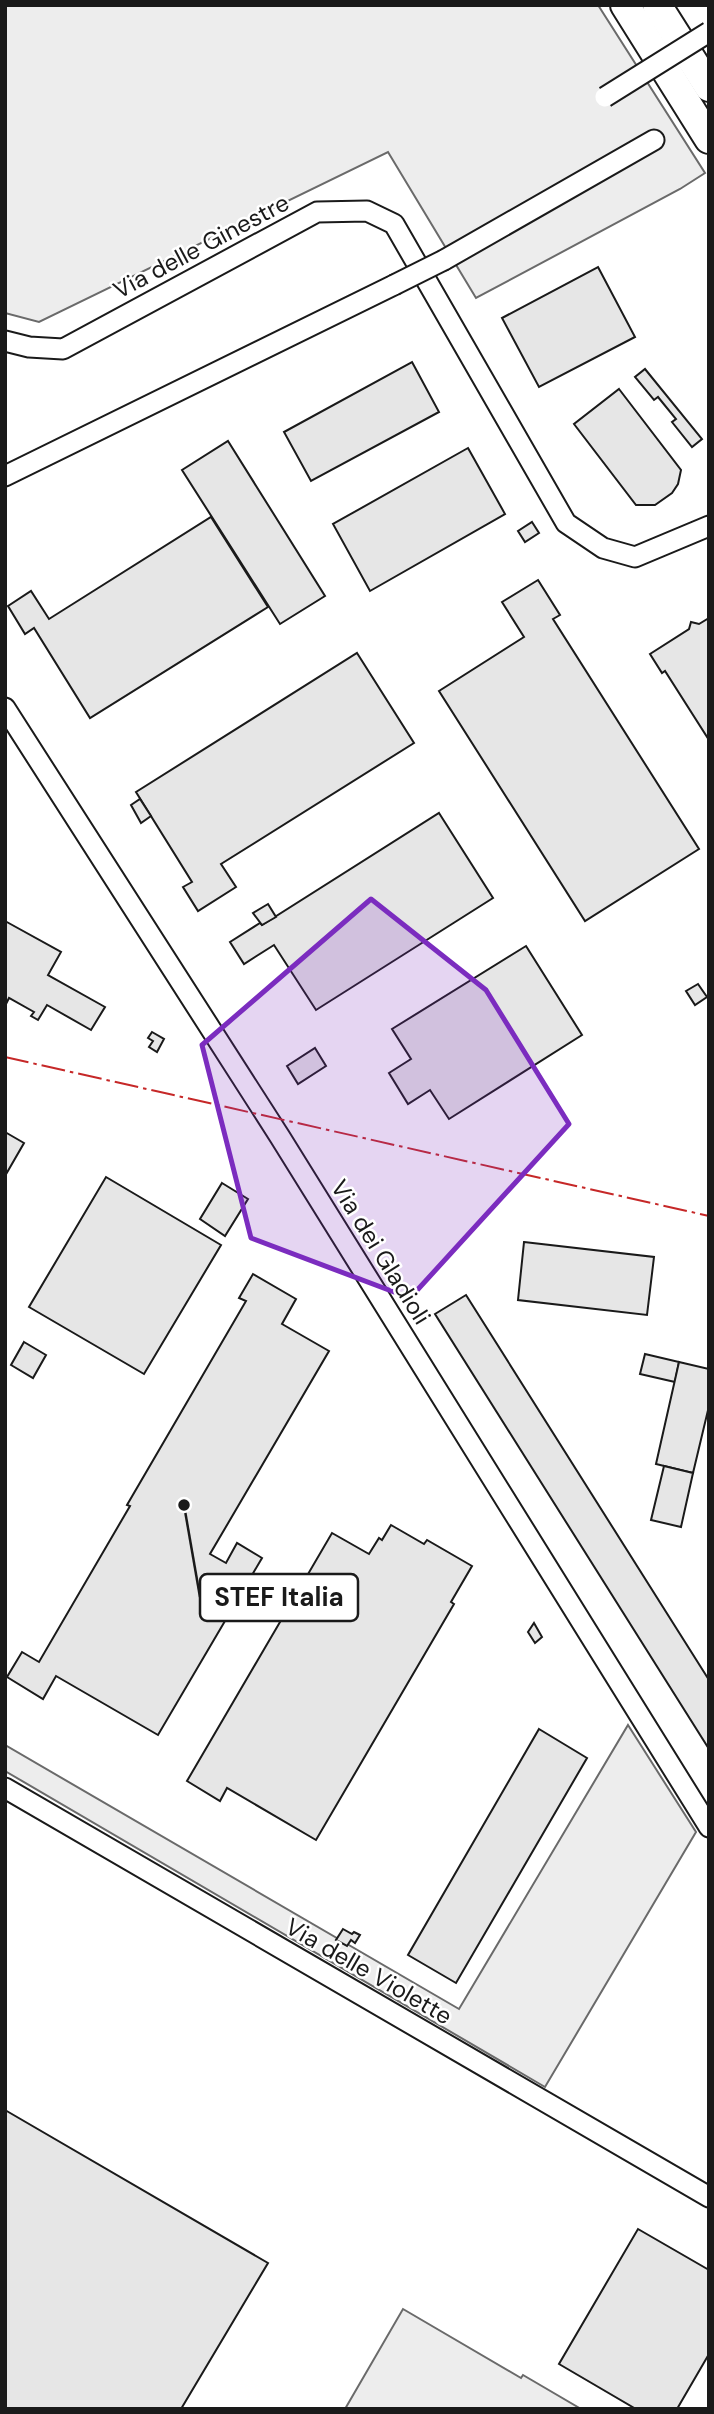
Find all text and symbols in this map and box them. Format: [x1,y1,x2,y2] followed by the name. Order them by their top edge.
[108,187,294,305] street label: Via delle Ginestre
[324,1174,438,1330] street label: Via dei Gladioli
[200,1574,358,1621] callout: STEF Italia
[214,1580,344,1614] text: STEF Italia
[280,1911,458,2031] street label: Via delle Violette

